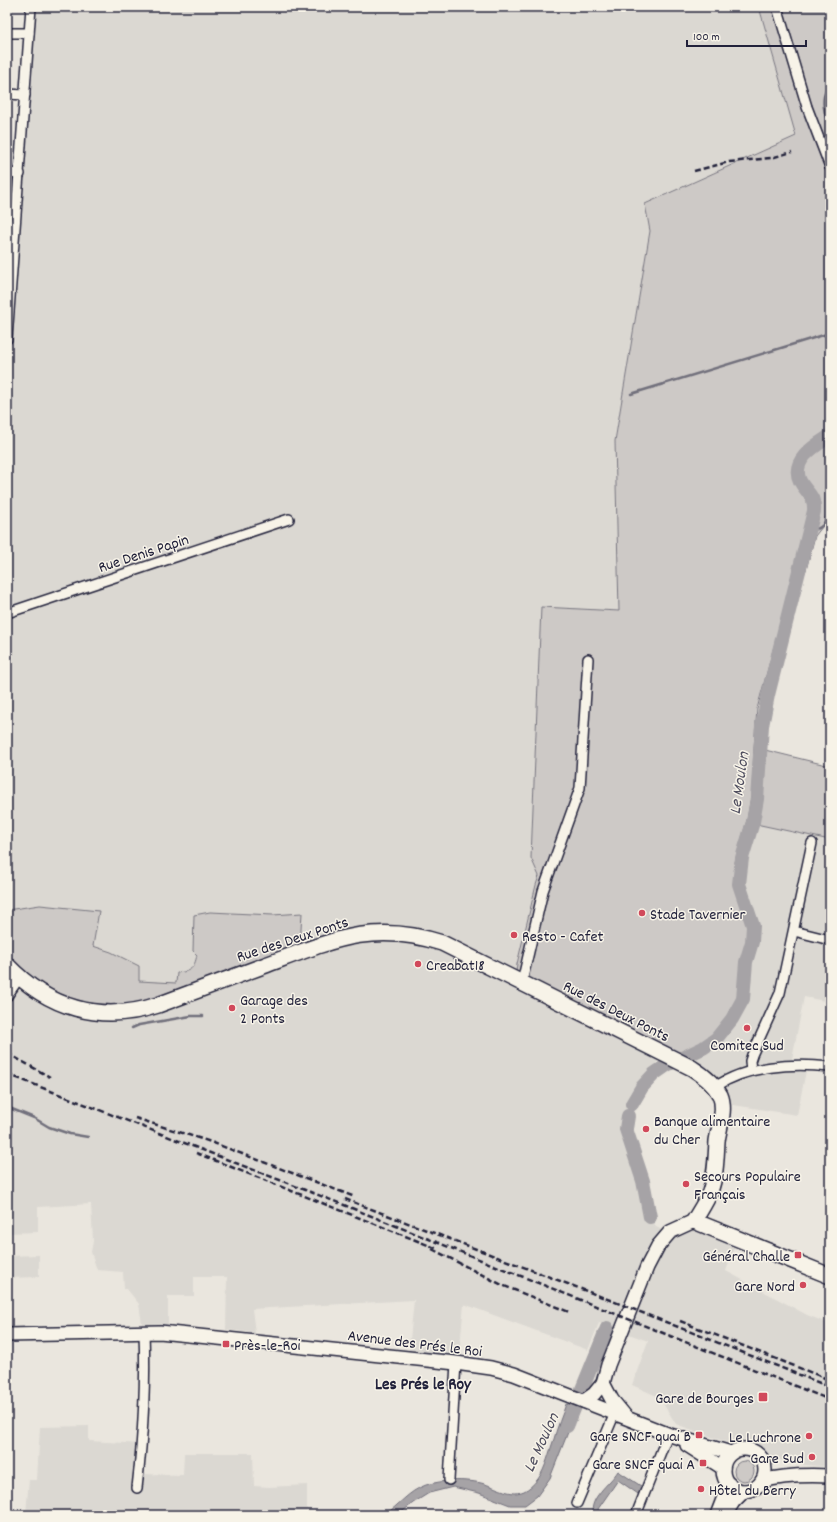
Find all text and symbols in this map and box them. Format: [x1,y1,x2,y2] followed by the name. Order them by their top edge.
[687,22,806,48] scale bar
[693,29,720,46] text: 100 m
[96,529,192,580] street label: Rue Denis Papin
[725,750,757,816] water label: Le Moulon
[650,904,746,927] place label: Stade Tavernier
[637,908,647,918] marker: Stade Tavernier
[234,911,352,969] street label: Rue des Deux Ponts
[522,926,603,949] place label: Resto - Cafet
[509,930,519,940] marker: Resto - Cafet
[426,955,485,978] place label: Creabat18
[413,959,423,969] marker: Creabat18
[559,976,673,1049] street label: Rue des Deux Ponts
[240,990,308,1031] place label: Garage des 2 Ponts
[227,1003,237,1013] marker: Garage des 2 Ponts
[742,1023,752,1033] marker: Comitec Sud
[710,1035,784,1058] place label: Comitec Sud
[654,1111,770,1152] place label: Banque alimentaire du Cher
[641,1124,651,1134] marker: Banque alimentaire du Cher
[694,1166,801,1207] place label: Secours Populaire Français
[681,1179,691,1189] marker: Secours Populaire Français
[702,1246,790,1269] place label: Général Challe
[793,1250,803,1260] marker: Général Challe
[734,1276,795,1299] place label: Gare Nord
[798,1280,808,1290] marker: Gare Nord
[346,1325,483,1364] street label: Avenue des Prés le Roi
[234,1335,301,1358] place label: Près-le-Roi
[221,1339,231,1349] marker: Près-le-Roi
[375,1374,472,1398] district label: Les Prés le Roy
[655,1388,754,1411] place label: Gare de Bourges
[757,1391,769,1403] marker: Gare de Bourges
[519,1409,567,1477] water label: Le Moulon
[589,1426,691,1449] place label: Gare SNCF quai B
[729,1427,801,1450] place label: Le Luchrone
[694,1430,704,1440] marker: Gare SNCF quai B
[804,1431,814,1441] marker: Le Luchrone
[750,1448,804,1471] place label: Gare Sud
[807,1452,817,1462] marker: Gare Sud
[592,1454,695,1477] place label: Gare SNCF quai A
[698,1458,708,1468] marker: Gare SNCF quai A
[709,1480,796,1503] place label: Hôtel du Berry
[696,1484,706,1494] marker: Hôtel du Berry

